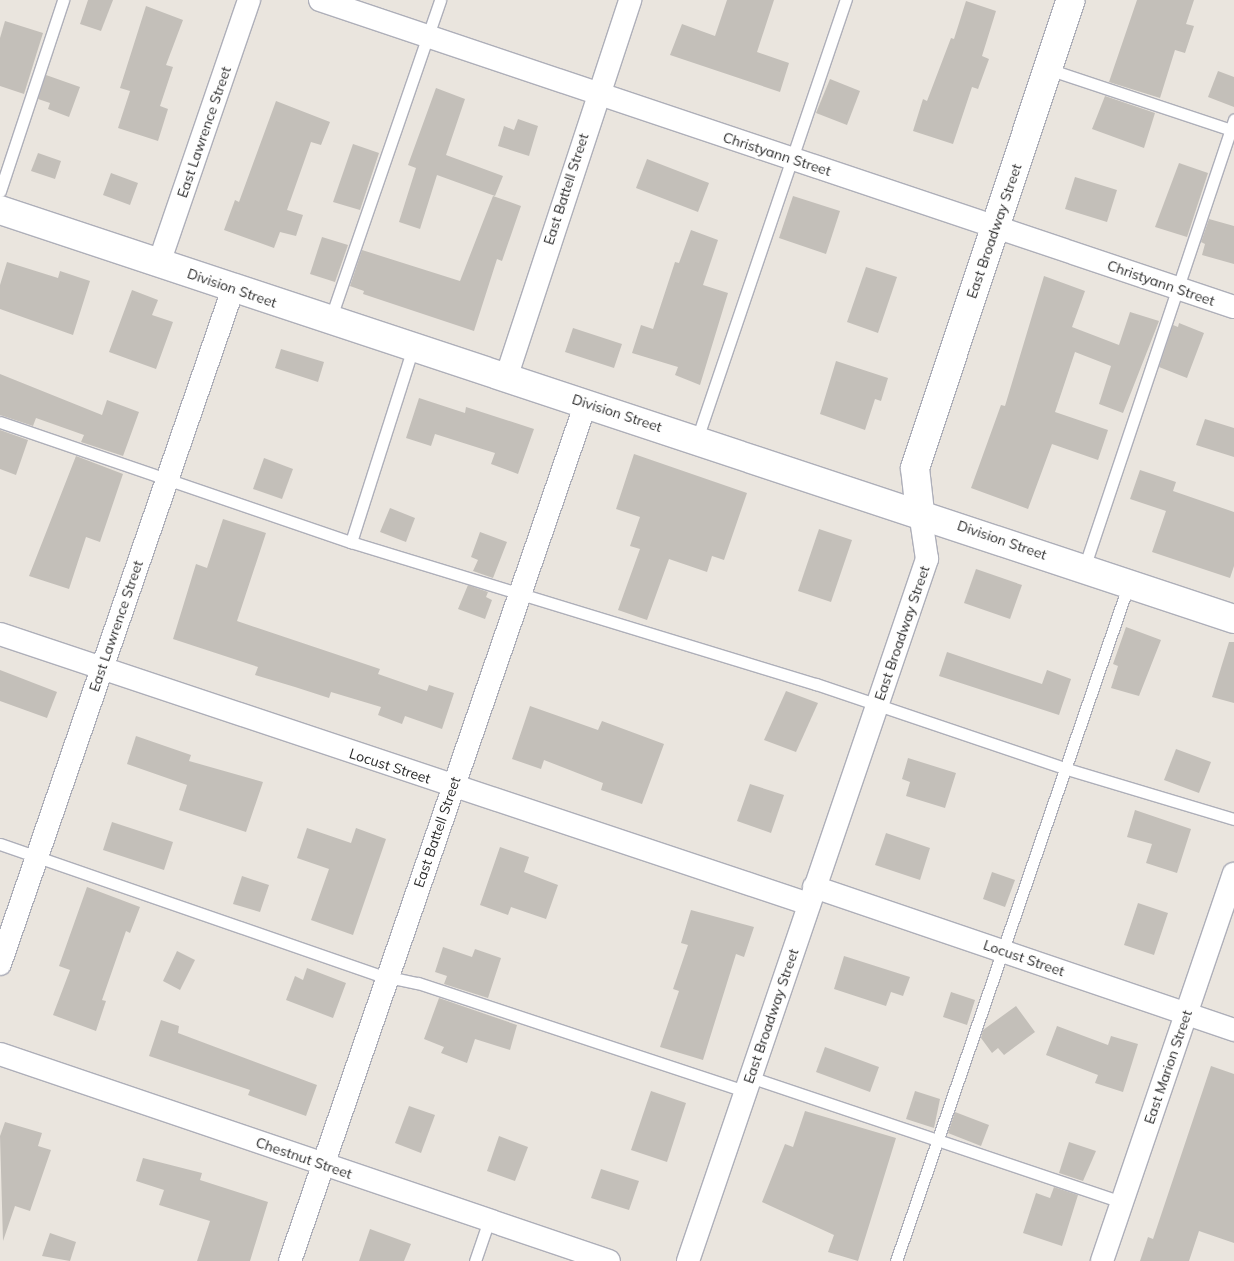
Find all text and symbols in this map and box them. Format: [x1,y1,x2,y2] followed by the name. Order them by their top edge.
[174,64,234,200] street label: East Lawrence Street
[721,129,833,179] street label: Christyann Street
[540,131,592,247] street label: East Battell Street
[963,161,1025,301] street label: East Broadway Street
[1105,257,1217,309] street label: Christyann Street
[185,265,279,311] street label: Division Street
[570,391,664,435] street label: Division Street
[955,517,1049,563] street label: Division Street
[86,558,146,694] street label: East Lawrence Street
[871,563,933,703] street label: East Broadway Street
[347,745,433,787] street label: Locust Street
[410,774,464,890] street label: East Battell Street
[981,936,1067,980] street label: Locust Street
[740,946,802,1086] street label: East Broadway Street
[1141,1008,1195,1126] street label: East Marion Street
[254,1134,354,1182] street label: Chestnut Street

